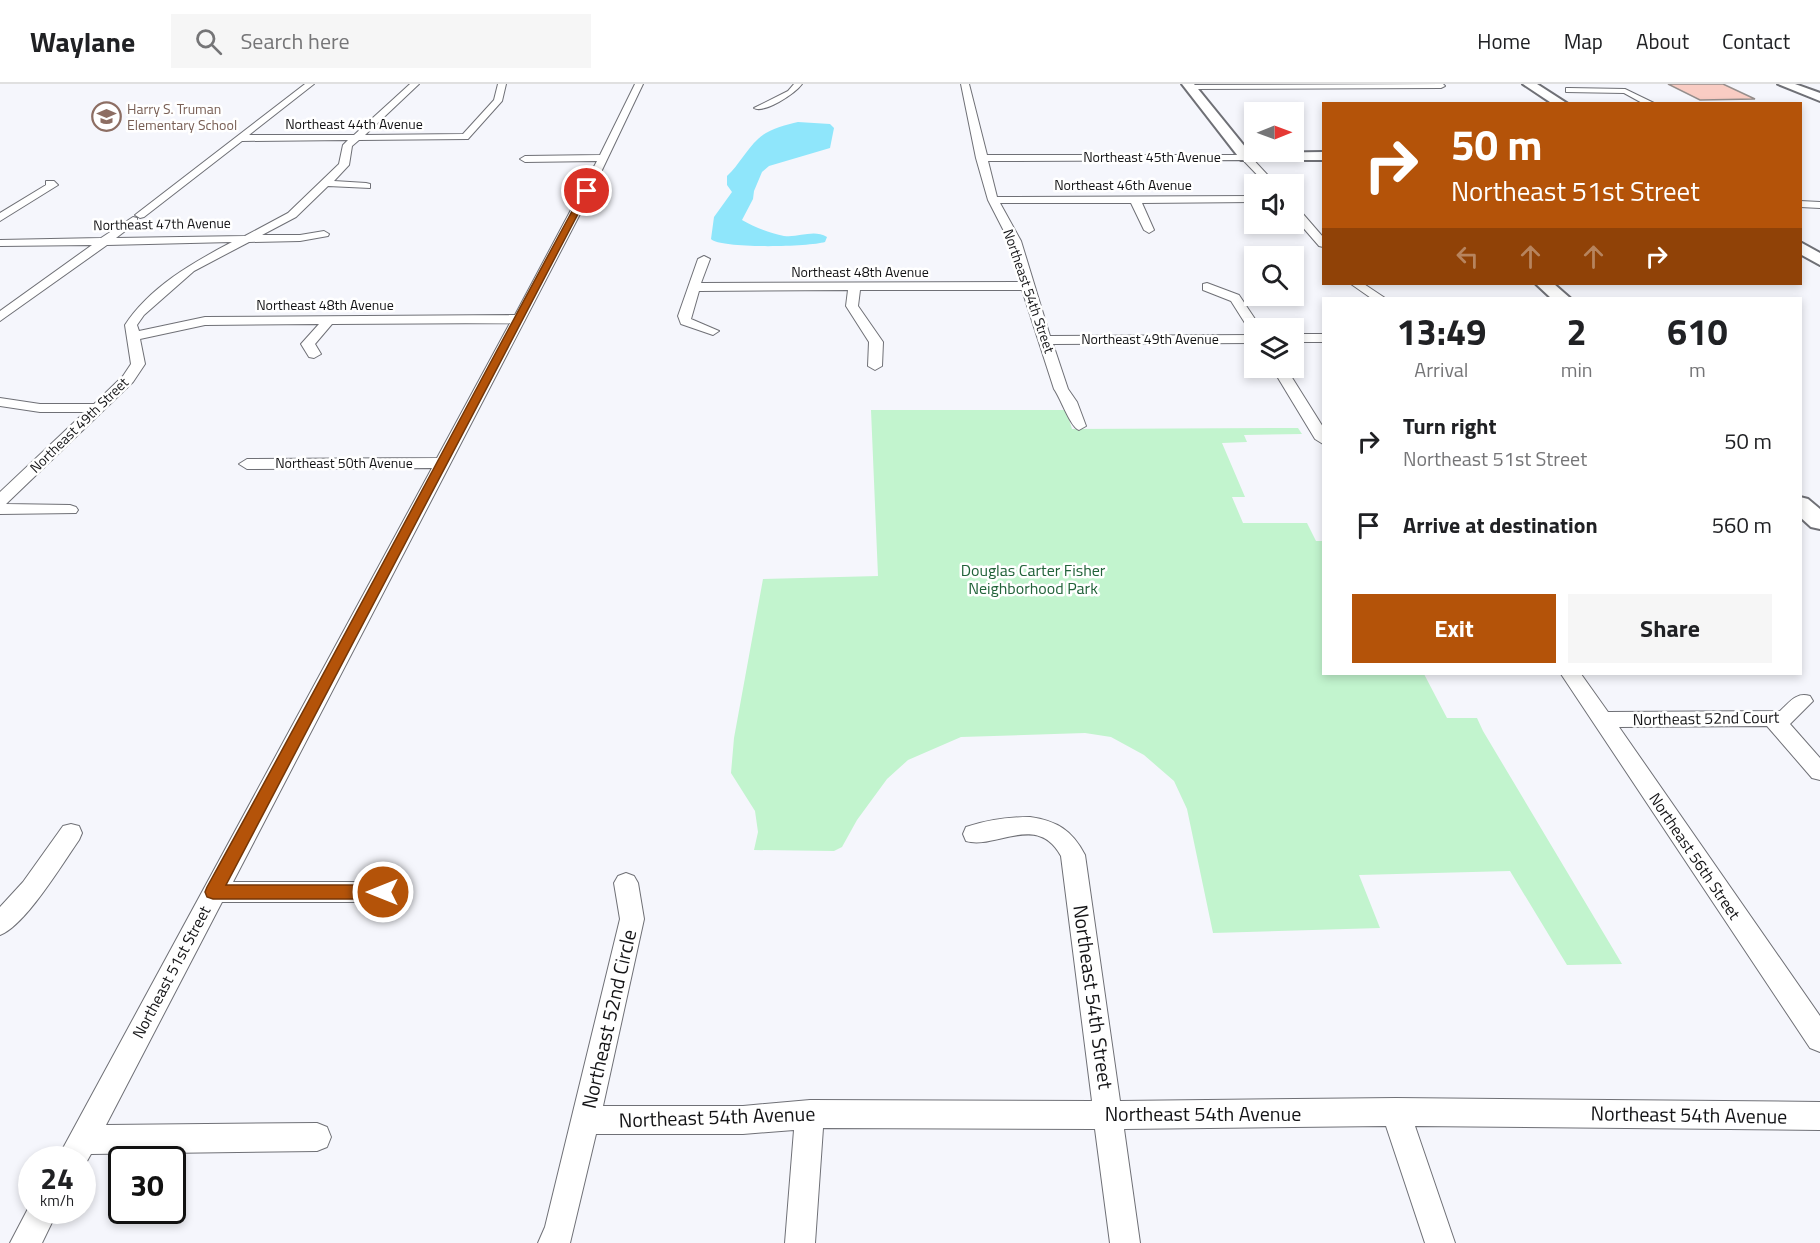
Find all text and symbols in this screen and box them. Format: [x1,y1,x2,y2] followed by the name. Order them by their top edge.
[171,14,591,68] search box
[30,20,135,63] text: Waylane
[240,24,350,58] text: Search here
[192,25,225,58] icon: search
[1477,25,1531,57] text: Home
[1564,25,1603,57] text: Map
[1636,25,1689,57] text: About
[1722,25,1790,57] text: Contact
[127,98,237,135] place label: Harry S. Truman Elementary School
[90,101,122,133] school or university icon: Harry S. Truman Elementary School
[1244,102,1304,162] north arrow
[1244,102,1304,378] map controls
[1451,112,1543,176] text: 50 m
[285,113,423,134] street label: Northeast 44th Avenue
[1352,126,1430,204] icon: right
[1083,146,1221,167] street label: Northeast 45th Avenue
[561,165,612,216] pin
[1451,170,1700,211] text: Northeast 51st Street
[570,174,603,207] icon: arrive
[1054,174,1192,195] street label: Northeast 46th Avenue
[1244,174,1304,234] button: sound
[93,212,231,235] street label: Northeast 47th Avenue
[998,226,1061,356] street label: Northeast 54th Street
[1451,240,1484,273] icon: left
[1514,240,1547,273] icon: ahead
[1577,240,1610,273] icon: ahead
[1640,240,1673,273] icon: right
[1244,246,1304,306] button: search
[791,261,929,282] street label: Northeast 48th Avenue
[256,294,394,315] street label: Northeast 48th Avenue
[1396,304,1486,359] text: 13:49
[1567,304,1587,359] text: 2
[1667,304,1728,359] text: 610
[1244,318,1304,378] button: layers
[1081,328,1219,349] street label: Northeast 49th Avenue
[1414,354,1469,385] text: Arrival
[1561,354,1593,385] text: min
[1689,354,1706,385] text: m
[25,372,133,477] street label: Northeast 49th Street
[1403,409,1497,443] text: Turn right
[1724,424,1772,458] text: 50 m
[1352,425,1385,458] icon: right
[1403,443,1587,474] text: Northeast 51st Street
[275,452,413,473] street label: Northeast 50th Avenue
[1403,508,1598,542] text: Arrive at destination
[1712,508,1772,542] text: 560 m
[1352,509,1385,542] icon: arrive
[961,558,1106,600] park label: Douglas Carter Fisher Neighborhood Park
[1352,594,1556,663] button: Exit
[1568,594,1772,663] button: Share
[1632,705,1780,731] street label: Northeast 52nd Court
[1644,788,1747,925] street label: Northeast 56th Street
[351,860,415,924] position arrow
[126,901,216,1043] street label: Northeast 51st Street
[1065,903,1122,1091] street label: Northeast 54th Street
[573,926,644,1112] street label: Northeast 52nd Circle
[1590,1097,1788,1132] street label: Northeast 54th Avenue
[618,1098,816,1135] street label: Northeast 54th Avenue
[1105,1098,1301,1129] street label: Northeast 54th Avenue
[108,1146,186,1224] speed limit sign: 30
[40,1155,74,1201] text: 24
[40,1189,74,1212] text: km/h

